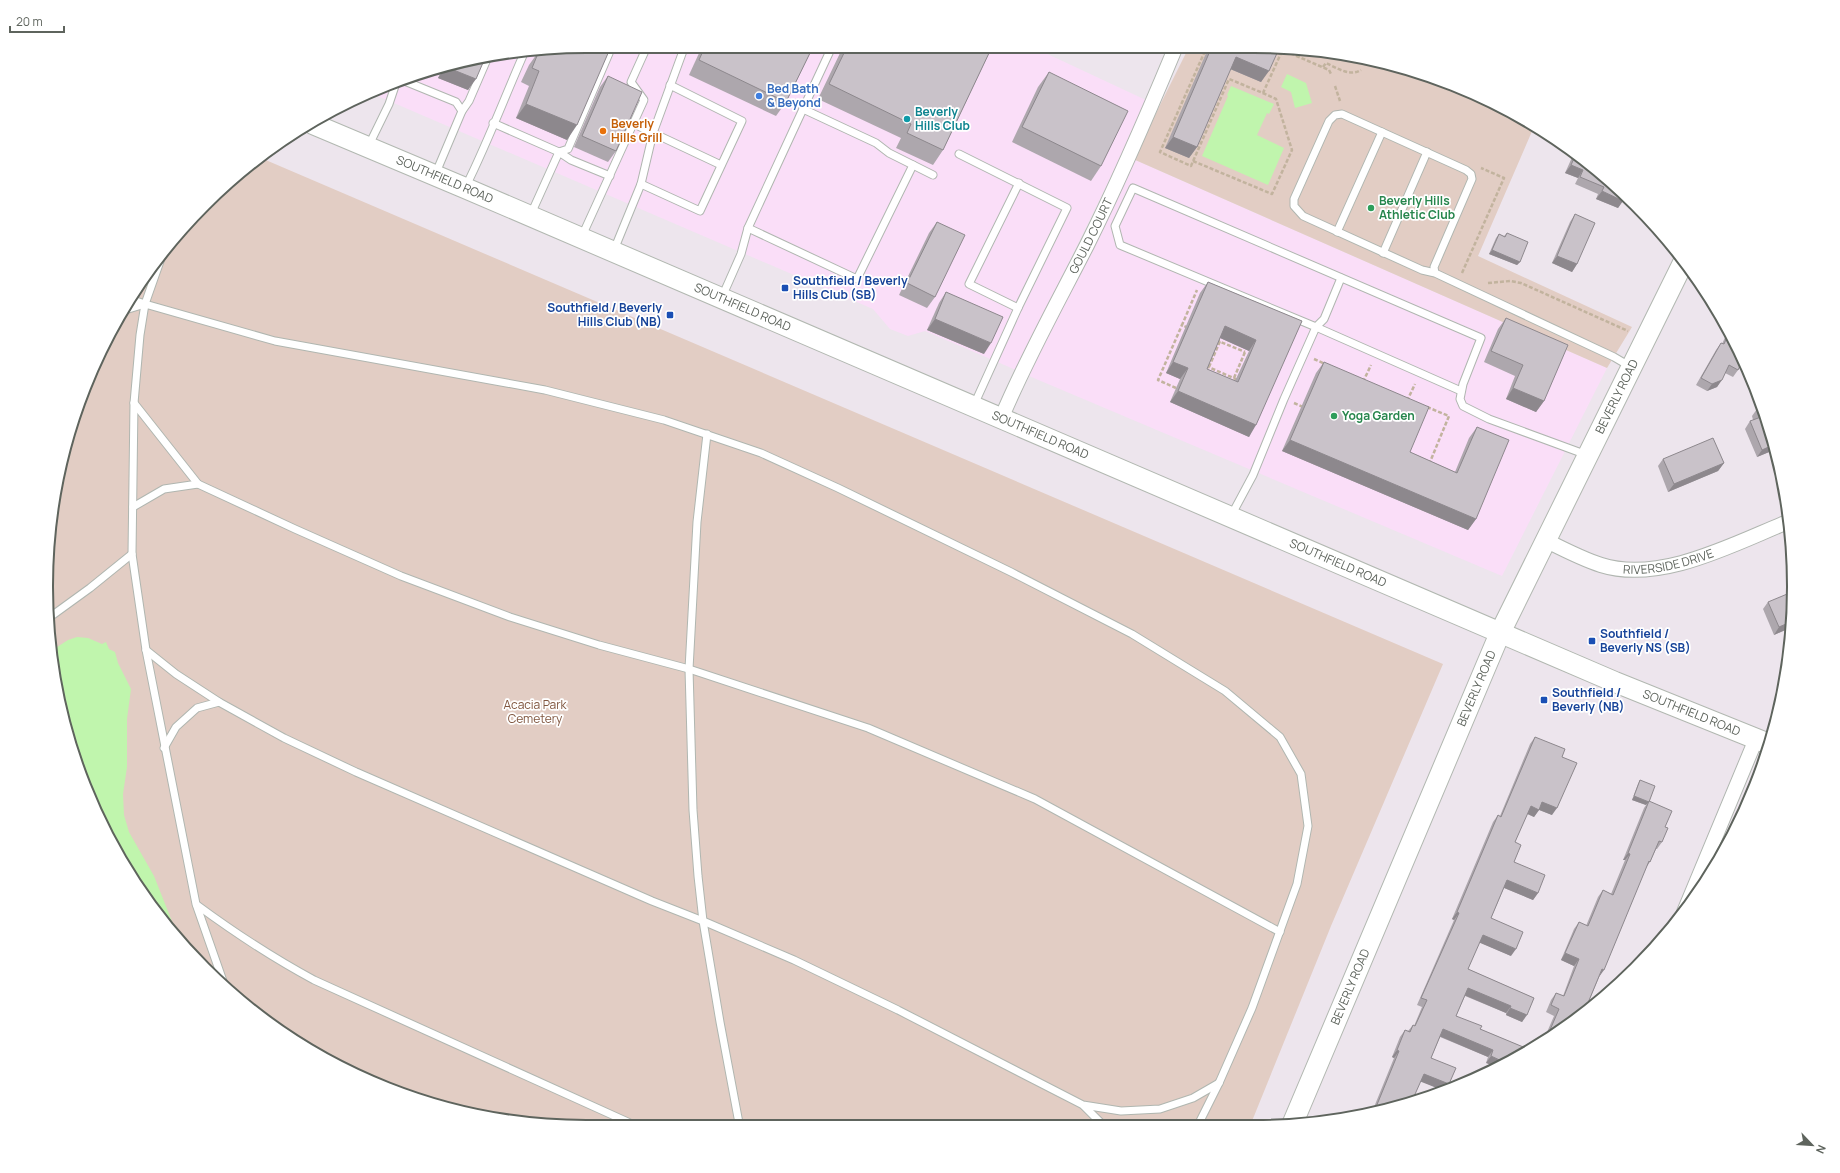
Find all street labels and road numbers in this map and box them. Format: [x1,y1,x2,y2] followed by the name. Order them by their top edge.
[394,151,496,207] street label: SOUTHFIELD ROAD
[1065,194,1117,277] street label: GOULD COURT
[692,278,794,335] street label: SOUTHFIELD ROAD
[1591,356,1642,436] street label: BEVERLY ROAD
[989,406,1092,463] street label: SOUTHFIELD ROAD
[1287,534,1389,591] street label: SOUTHFIELD ROAD
[1623,544,1716,578] street label: RIVERSIDE DRIVE
[1452,648,1500,729] street label: BEVERLY ROAD
[1640,685,1743,740] street label: SOUTHFIELD ROAD
[1326,946,1374,1027] street label: BEVERLY ROAD

